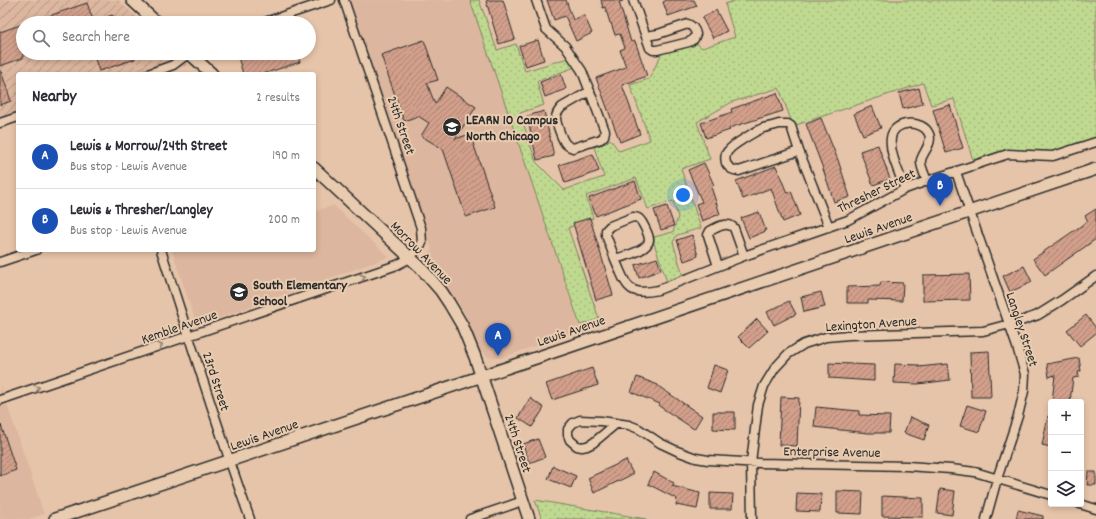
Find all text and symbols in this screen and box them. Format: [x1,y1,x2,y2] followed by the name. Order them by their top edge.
[16,16,316,60] search box
[30,27,52,49] icon: search
[62,27,130,49] text: Search here
[32,86,76,110] text: Nearby
[256,89,300,108] text: 2 results
[381,94,419,158] street label: 24th Street
[466,111,558,147] place label: LEARN 10 Campus North Chicago
[441,116,463,138] school or university icon: LEARN 10 Campus North Chicago
[70,136,227,158] text: Lewis & Morrow/24th Street
[41,147,49,166] text: A
[272,147,300,166] text: 190 m
[70,158,187,177] text: Bus stop · Lewis Avenue
[835,164,919,219] street label: Thresher Street
[927,173,953,206] pin: B
[673,185,693,205] your location
[70,200,213,222] text: Lewis & Thresher/Langley
[842,208,915,250] street label: Lewis Avenue
[42,211,48,230] text: B
[268,211,300,230] text: 200 m
[385,217,456,290] street label: Morrow Avenue
[70,222,187,241] text: Bus stop · Lewis Avenue
[359,273,366,282] one-way arrow
[253,276,348,312] place label: South Elementary School
[228,281,250,303] school or university icon: South Elementary School
[1000,290,1043,369] street label: Langley Street
[139,306,220,350] street label: Kemble Avenue
[535,311,608,353] street label: Lewis Avenue
[825,312,918,338] street label: Lexington Avenue
[485,323,511,356] pin: A
[157,343,164,351] one-way arrow
[196,349,234,414] street label: 23rd Street
[33,384,40,393] one-way arrow
[1048,399,1084,507] map controls
[1048,399,1084,435] button: +
[498,412,536,476] street label: 24th Street
[228,415,301,457] street label: Lewis Avenue
[1048,435,1084,471] button: −
[783,442,881,464] street label: Enterprise Avenue
[1048,471,1084,507] button: layers

